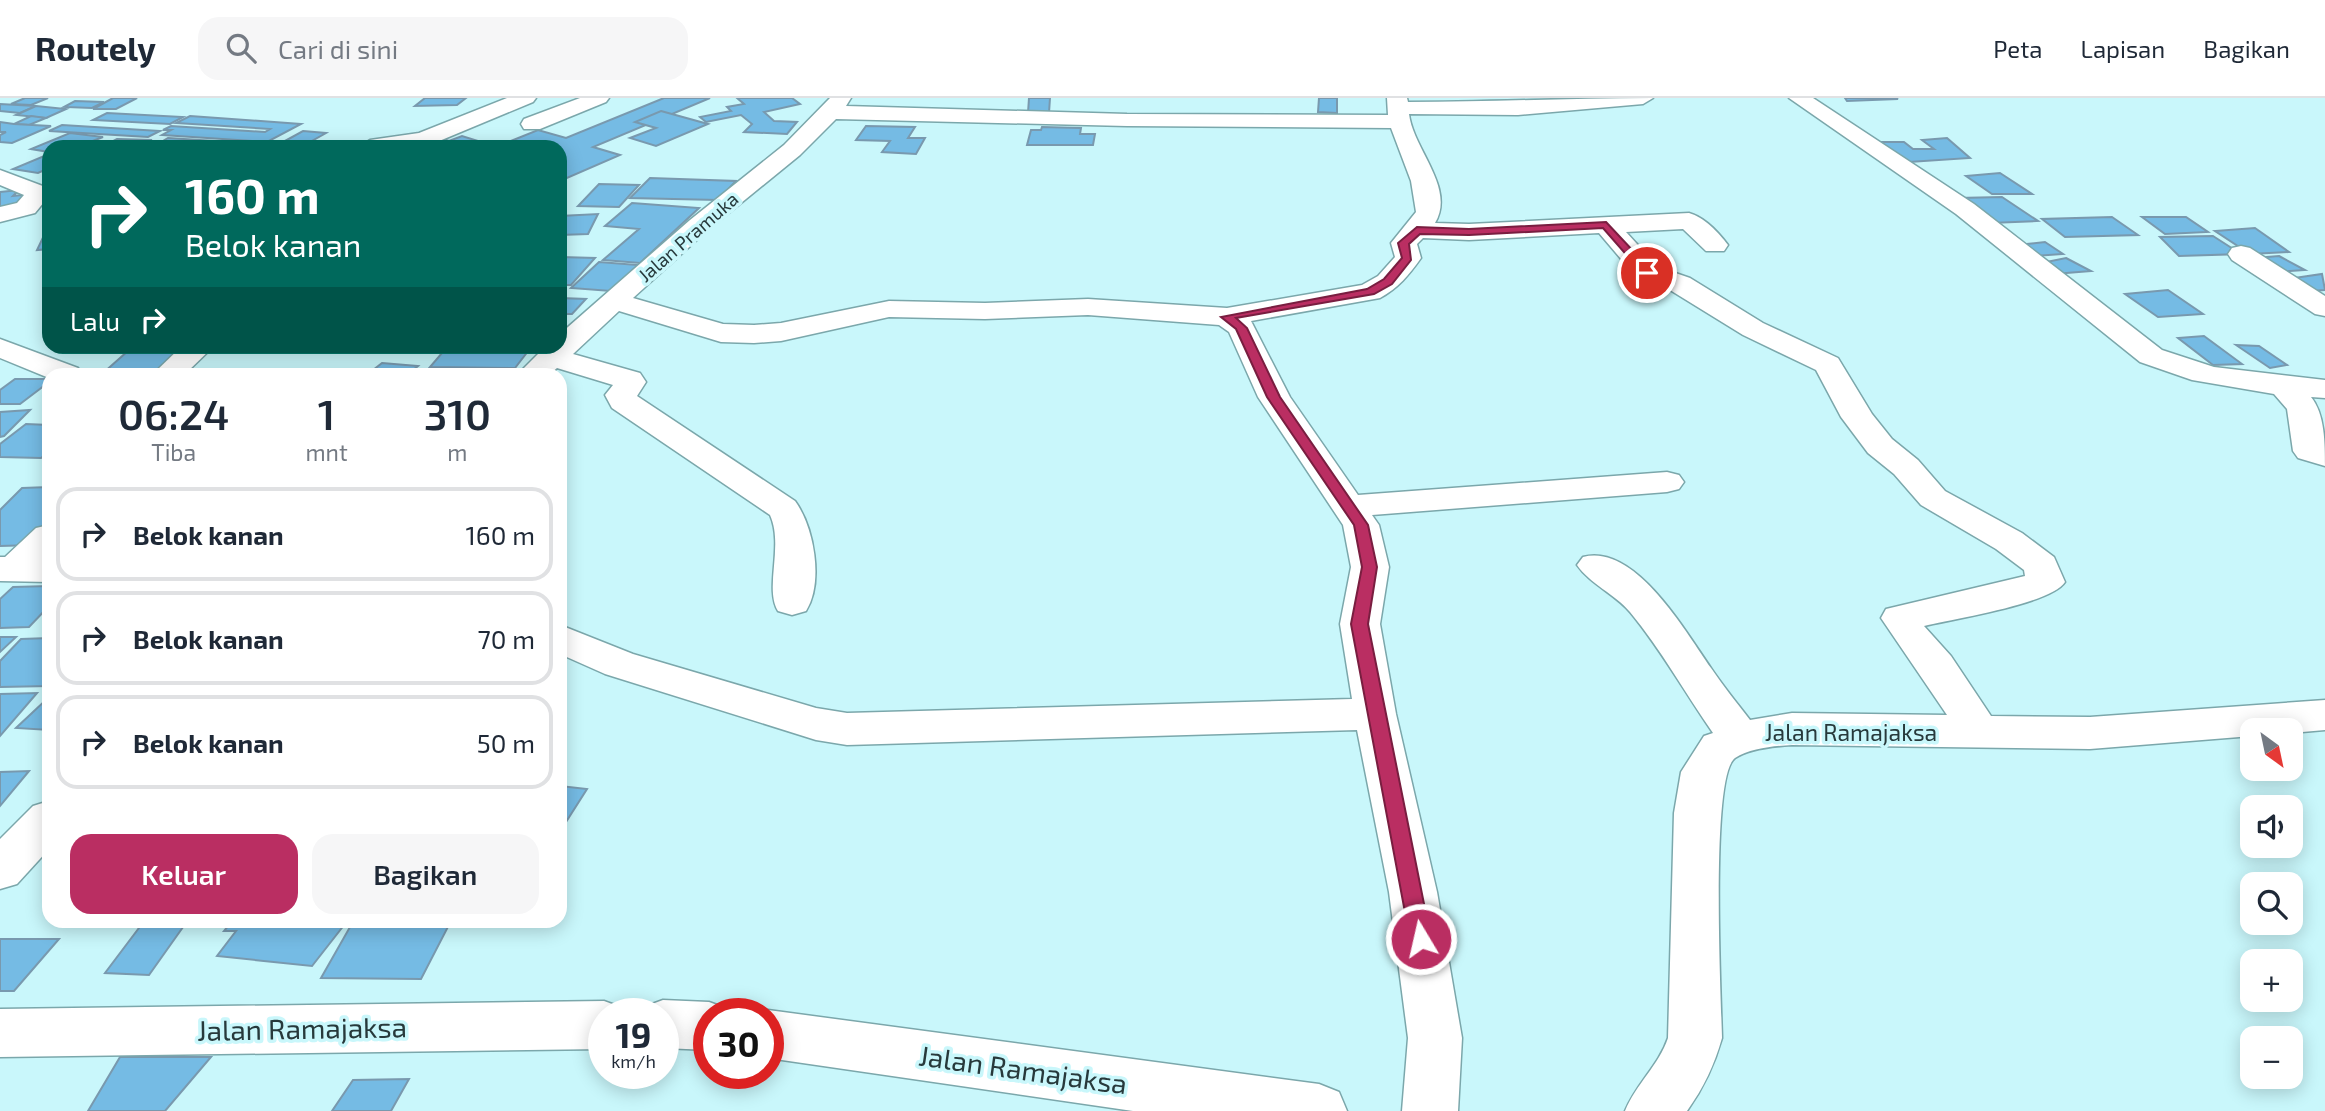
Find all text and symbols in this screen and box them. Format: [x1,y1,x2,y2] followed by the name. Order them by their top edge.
[198,17,688,80] search box
[35,28,156,68] text: Routely
[222,29,260,67] icon: search
[278,33,398,64] text: Cari di sini
[1993,34,2043,63] text: Peta
[2081,34,2165,63] text: Lapisan
[2203,34,2290,63] text: Bagikan
[185,165,320,224] text: 160 m
[70,168,161,259] icon: right
[633,187,742,286] street label: Jalan Pramuka
[185,225,361,263] text: Belok kanan
[1617,243,1677,303] pin
[1628,254,1666,292] icon: arrive
[134,301,172,339] icon: right
[70,305,120,336] text: Lalu
[118,388,229,438] text: 06:24
[318,388,335,438] text: 1
[424,388,491,438] text: 310
[151,438,196,466] text: Tiba
[305,438,348,466] text: mnt
[447,438,467,466] text: m
[74,515,112,553] icon: right
[133,519,284,550] text: Belok kanan
[466,519,535,550] text: 160 m
[74,619,112,657] icon: right
[133,623,284,654] text: Belok kanan
[477,623,535,654] text: 70 m
[1765,718,1937,746] street label: Jalan Ramajaksa
[2240,718,2303,780] north arrow
[2240,718,2303,1089] map controls
[74,723,112,761] icon: right
[133,727,284,758] text: Belok kanan
[477,727,535,758] text: 50 m
[2240,795,2303,858] button: sound
[70,834,298,914] button: Keluar
[312,834,539,914] button: Bagikan
[2240,872,2303,935] button: search
[1384,902,1458,976] position arrow
[2240,949,2303,1012] button: +
[693,998,784,1089] speed limit sign: 30
[197,1009,407,1047] street label: Jalan Ramajaksa
[616,1013,651,1055] text: 19
[2240,1026,2303,1089] button: −
[917,1038,1129,1100] street label: Jalan Ramajaksa
[611,1050,656,1072] text: km/h

